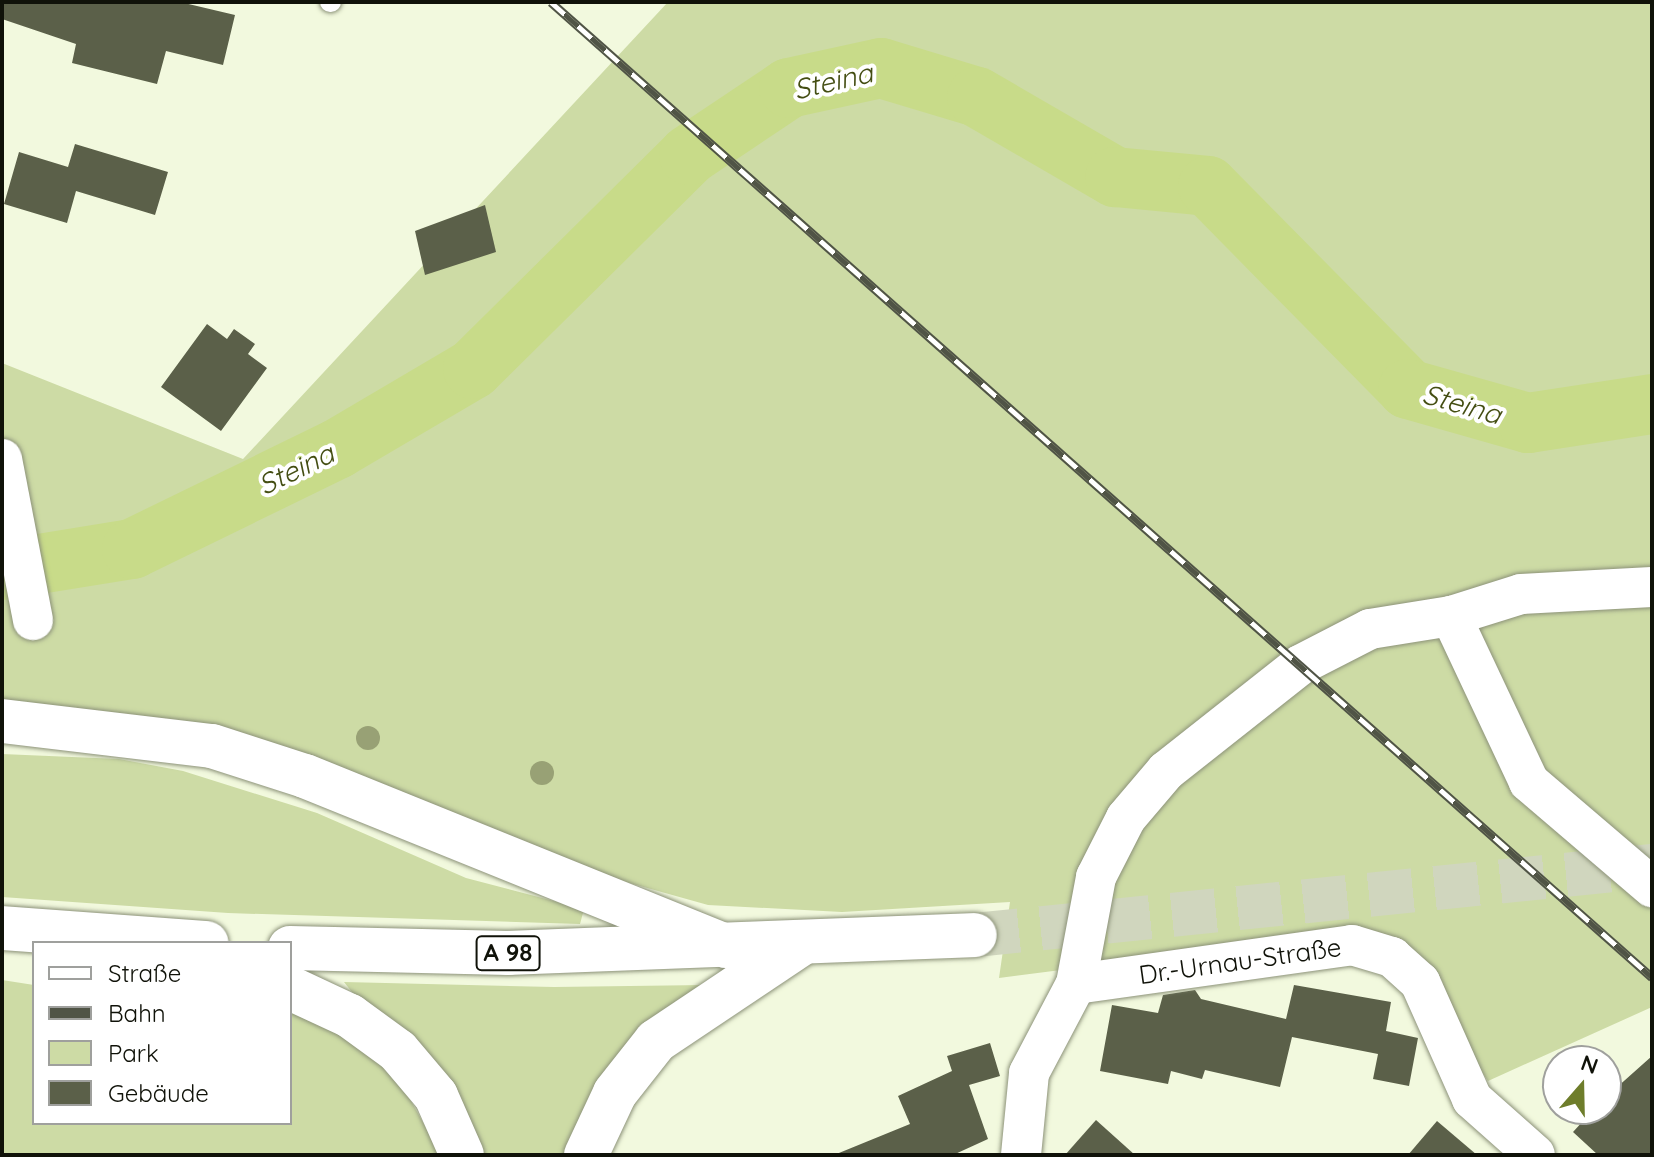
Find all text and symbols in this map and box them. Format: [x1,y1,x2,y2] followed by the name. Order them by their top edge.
[790,56,876,106] water label: Steina
[1419,377,1505,431] water label: Steina
[253,436,339,502] water label: Steina
[1137,931,1343,991] street label: Dr.-Urnau-Straße
[474,933,542,973] road number: A 98
[32,941,292,1125] legend
[108,958,181,988] text: Straße
[108,998,166,1028] text: Bahn
[108,1038,159,1068] text: Park
[1542,1045,1622,1125] north arrow
[1577,1048,1602,1080] text: N
[108,1078,209,1108] text: Gebäude

